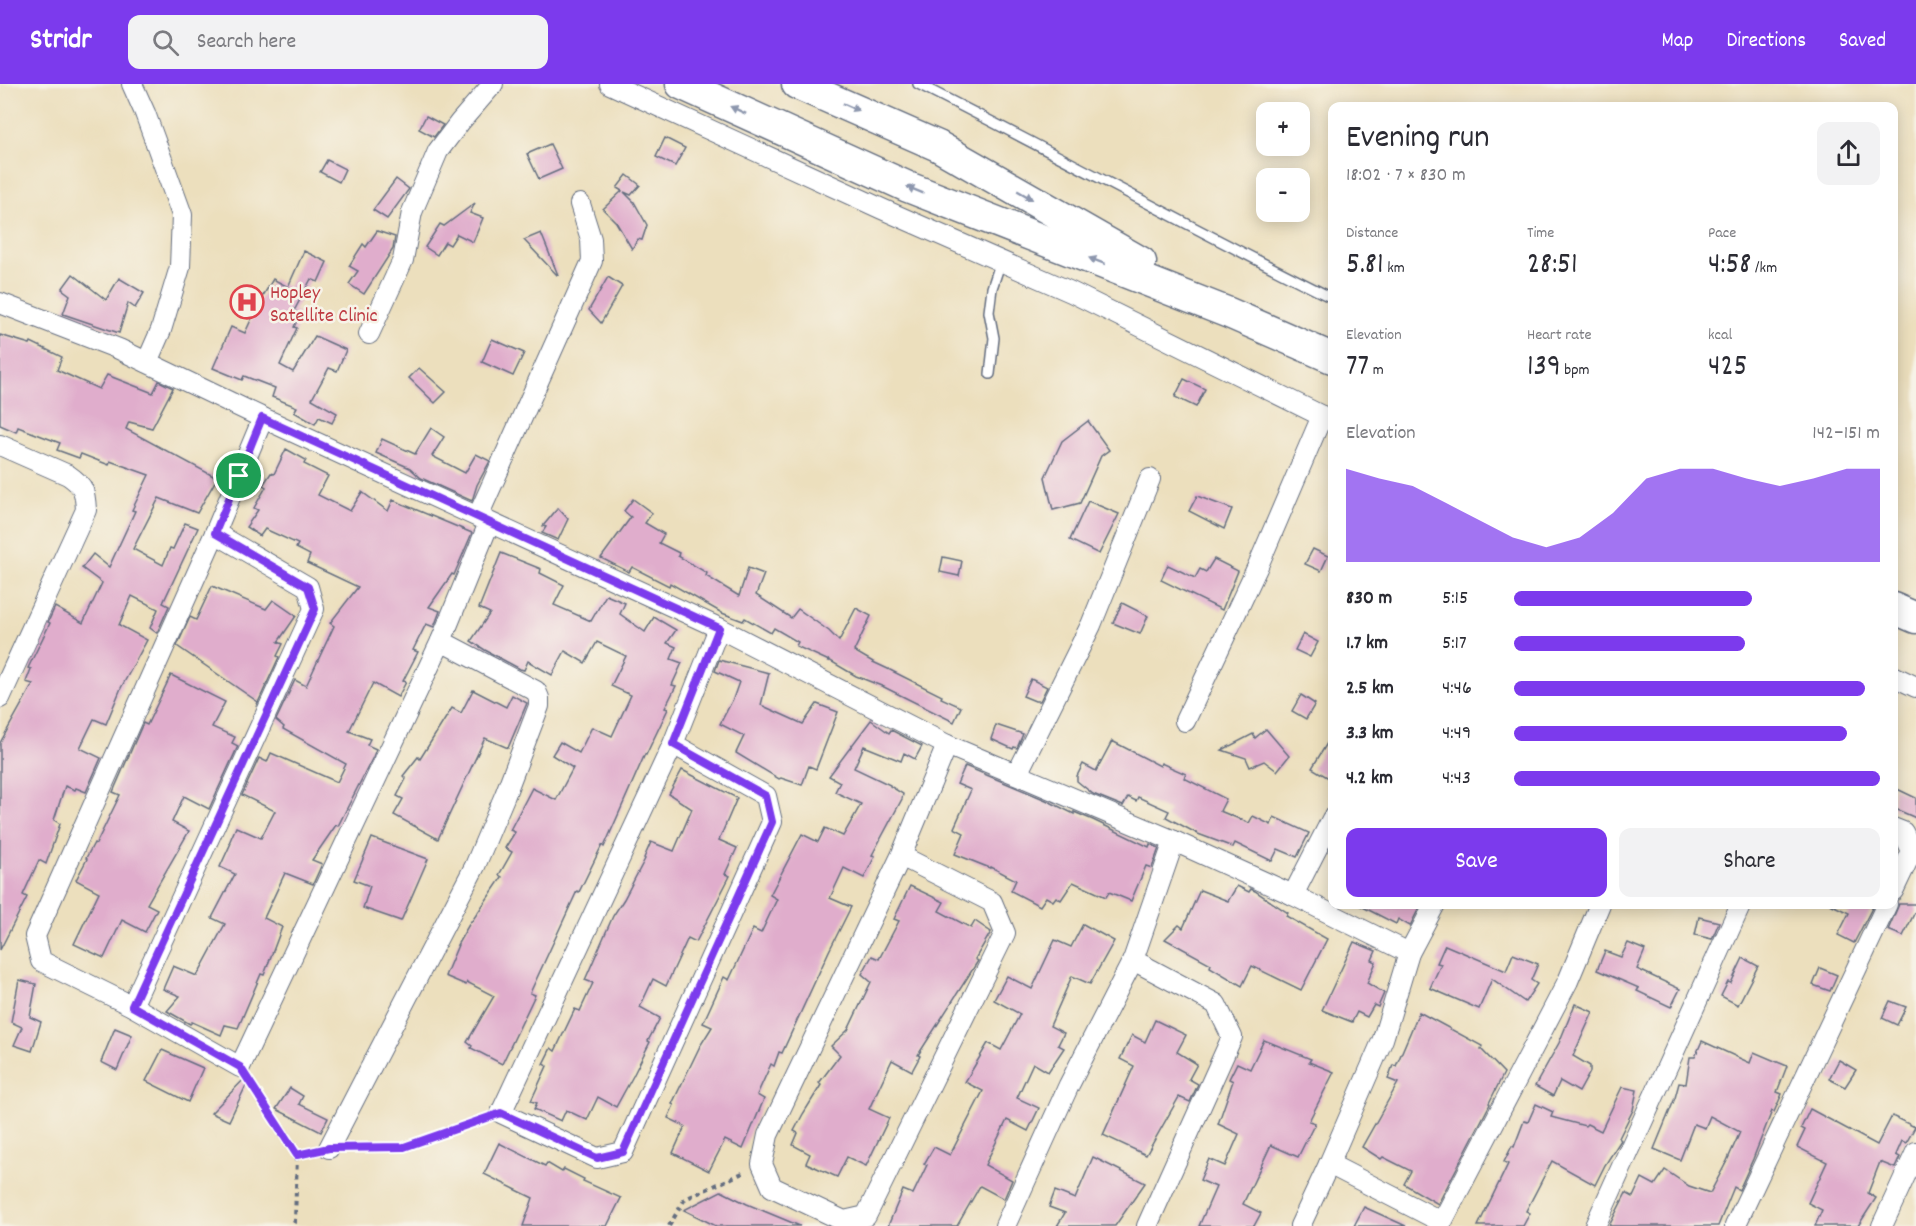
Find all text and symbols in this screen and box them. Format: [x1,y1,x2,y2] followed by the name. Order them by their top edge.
[128,15,548,69] search box
[30,22,92,62] text: Stridr
[149,26,182,59] icon: search
[197,27,296,58] text: Search here
[1662,27,1693,57] text: Map
[1726,27,1806,57] text: Directions
[1839,27,1886,57] text: Saved
[1256,102,1310,222] map controls
[1256,102,1310,156] button: +
[842,103,859,112] one-way arrow
[729,105,746,114] one-way arrow
[1346,116,1490,163] text: Evening run
[1817,122,1880,185] button: share
[1346,162,1466,190] text: 18:02 · 7 × 830 m
[1256,168,1310,222] button: −
[906,185,924,194] one-way arrow
[1016,190,1033,200] one-way arrow
[1346,222,1398,245] text: Distance
[1527,222,1554,245] text: Time
[1708,222,1736,245] text: Pace
[1346,245,1383,288] text: 5.81
[1527,245,1578,288] text: 28:51
[1708,245,1751,288] text: 4:58
[1087,256,1105,266] one-way arrow
[1383,257,1405,280] text: km
[1751,257,1777,280] text: /km
[270,280,378,331] place label: Hopley Satellite Clinic
[229,284,265,320] hospital icon: Hopley Satellite Clinic
[1346,324,1402,347] text: Elevation
[1527,324,1592,347] text: Heart rate
[1708,324,1732,347] text: kcal
[1346,347,1369,390] text: 77
[1527,347,1561,390] text: 139
[1708,347,1747,390] text: 425
[1369,359,1384,382] text: m
[1561,359,1590,382] text: bpm
[1346,420,1416,448] text: Elevation
[1812,420,1880,448] text: 142–151 m
[213,450,264,501] pin
[222,459,255,492] icon: arrive
[1346,585,1392,613] text: 830 m
[1442,585,1468,613] text: 5:15
[1346,630,1388,658] text: 1.7 km
[1442,630,1467,658] text: 5:17
[1346,675,1394,703] text: 2.5 km
[1442,675,1472,703] text: 4:46
[1346,720,1394,748] text: 3.3 km
[1442,720,1471,748] text: 4:49
[1346,765,1393,793] text: 4.2 km
[1442,765,1471,793] text: 4:43
[1346,828,1607,897] button: Save
[1619,828,1880,897] button: Share

